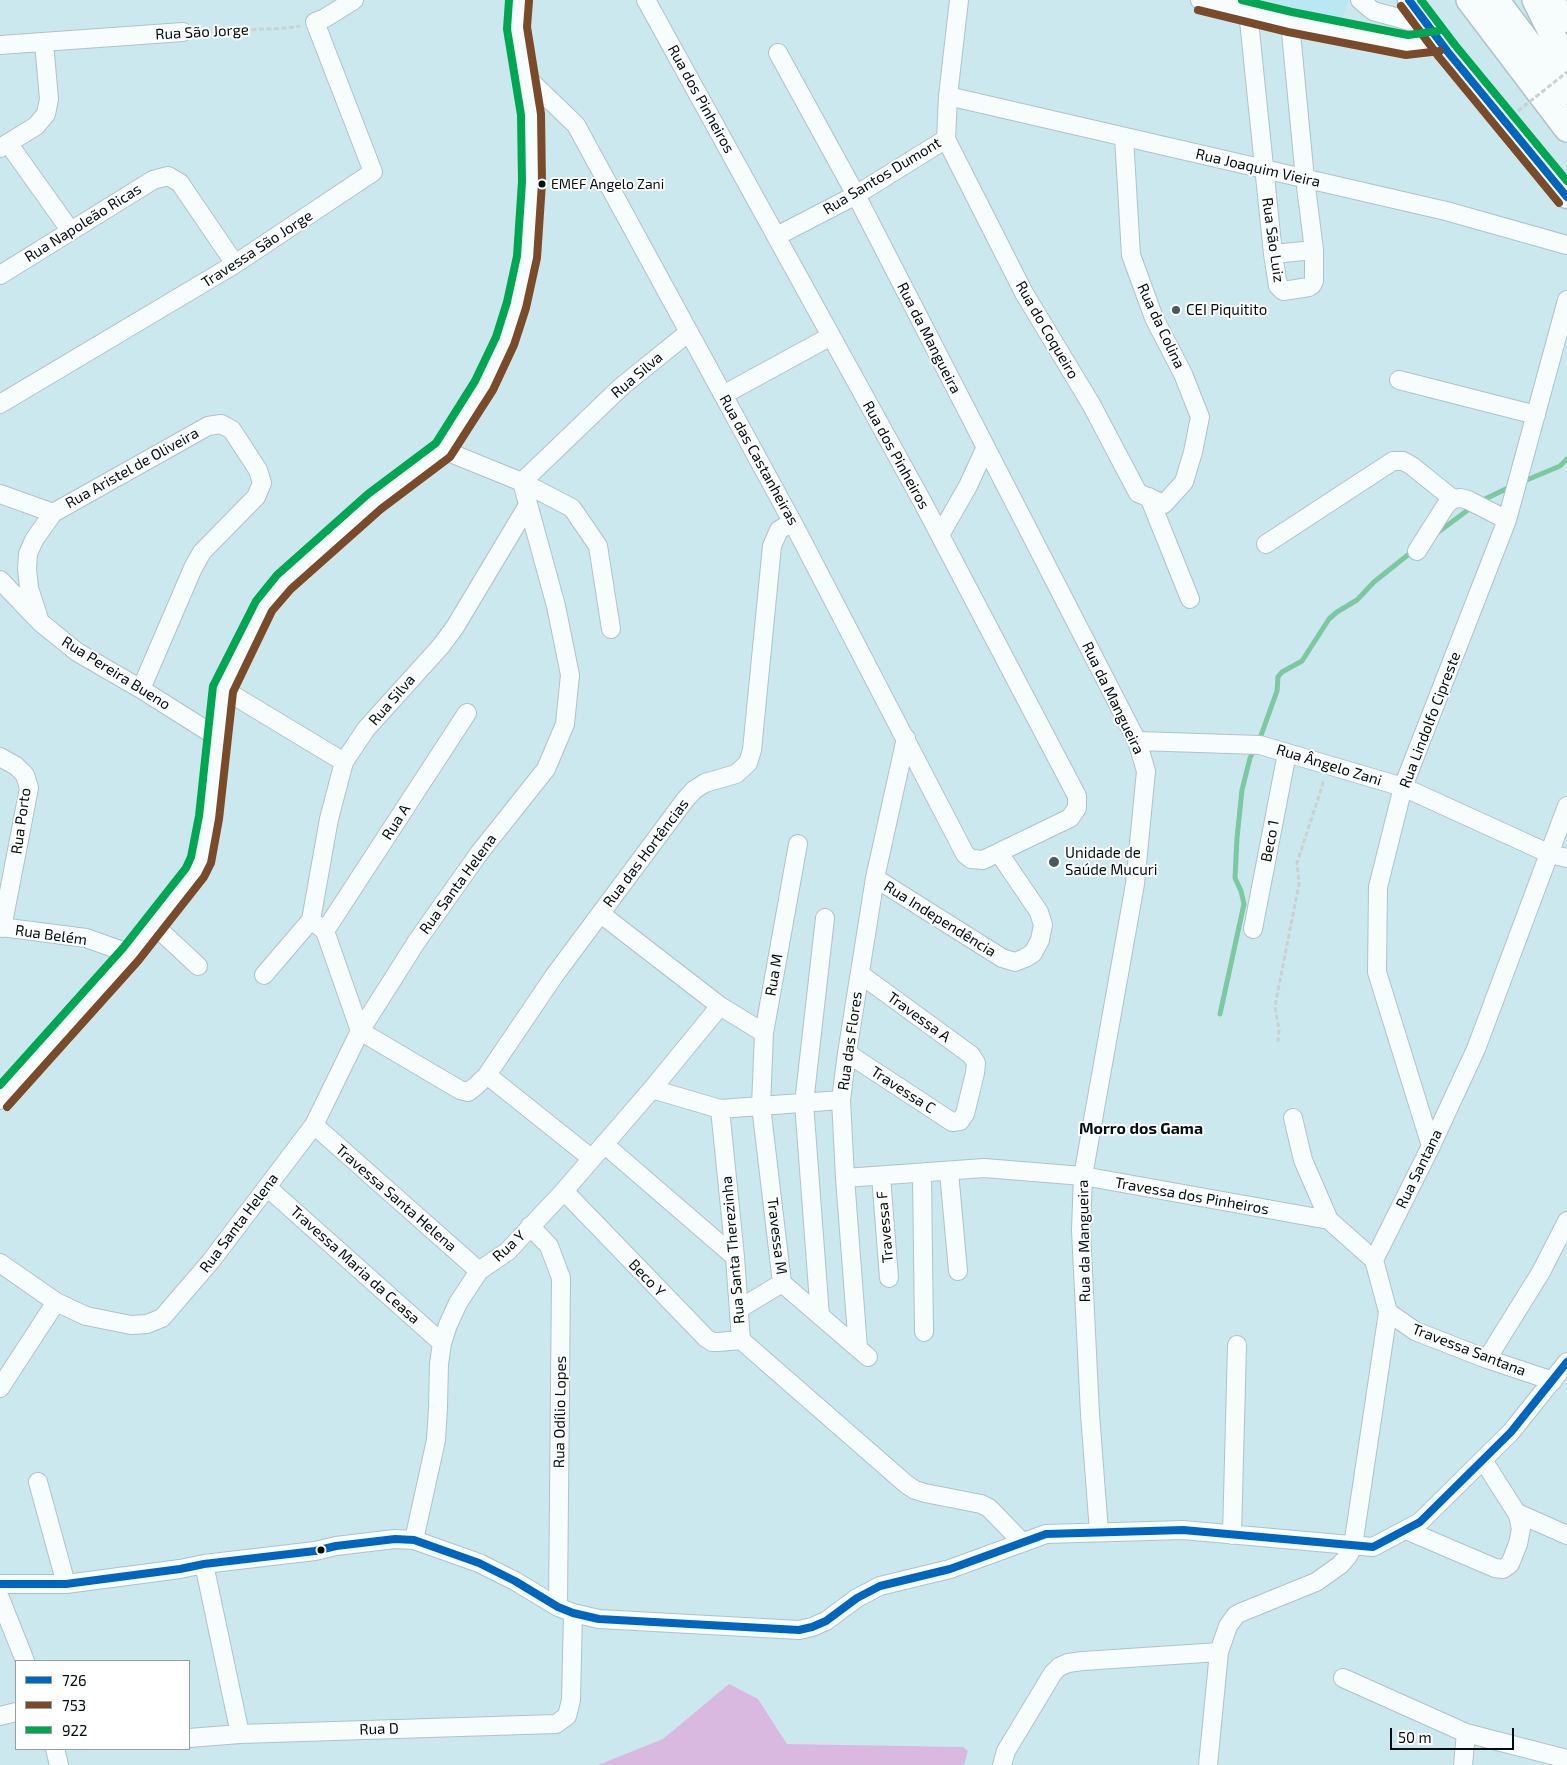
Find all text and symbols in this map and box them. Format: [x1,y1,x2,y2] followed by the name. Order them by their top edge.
[155,21,249,43] street label: Rua São Jorge
[664,42,738,156] street label: Rua dos Pinheiros
[820,134,944,218] street label: Rua Santos Dumont
[1194,145,1322,191] street label: Rua Joaquim Vieira
[551,176,664,192] place label: EMEF Angelo Zani
[537,179,547,189] marker: EMEF Angelo Zani
[21,180,145,266] street label: Rua Napoleão Ricas
[1258,196,1288,284] street label: Rua São Luiz
[198,206,316,292] street label: Travessa São Jorge
[1012,278,1082,382] street label: Rua do Coqueiro
[893,279,965,397] street label: Rua da Mangueira
[1133,281,1189,371] street label: Rua da Colina
[1186,301,1267,319] place label: CEI Piquitito
[1170,304,1182,316] marker: CEI Piquitito
[608,348,666,402] street label: Rua Silva
[716,392,802,528] street label: Rua das Castanheiras
[859,398,933,512] street label: Rua dos Pinheiros
[62,424,202,512] street label: Rua Aristel de Oliveira
[58,632,174,714] street label: Rua Pereira Bueno
[1078,639,1148,757] street label: Rua da Mangueira
[1396,649,1464,791] street label: Rua Lindolfo Cipreste
[365,671,419,729] street label: Rua Silva
[1274,740,1384,790] street label: Rua Ângelo Zani
[7,787,35,855] street label: Rua Porto
[599,795,693,911] street label: Rua das Hortências
[378,801,414,843] street label: Rua A
[1257,818,1283,864] street label: Beco 1
[416,830,500,938] street label: Rua Santa Helena
[1065,844,1158,879] place label: Unidade de Saúde Mucuri
[1047,855,1061,869] marker: Unidade de Saúde Mucuri
[881,877,999,961] street label: Rua Independência
[14,921,88,949] street label: Rua Belém
[761,952,787,998] street label: Rua M
[884,988,954,1046] street label: Travessa A
[834,990,866,1092] street label: Rua das Flores
[868,1063,938,1117] street label: Travessa C
[1079,1119,1203,1139] district label: Morro dos Gama
[1392,1127,1446,1211] street label: Rua Santana
[332,1141,460,1255] street label: Travessa Santa Helena
[196,1170,282,1276] street label: Rua Santa Helena
[1114,1174,1270,1218] street label: Travessa dos Pinheiros
[718,1175,748,1325] street label: Rua Santa Therezinha
[1074,1180,1094,1302] street label: Rua da Mangueira
[873,1190,897,1264] street label: Travessa F
[763,1196,791,1276] street label: Travessa M
[287,1202,423,1328] street label: Travessa Maria da Ceasa
[489,1227,529,1265] street label: Rua Y
[625,1256,669,1300] street label: Beco Y
[1409,1320,1529,1380] street label: Travessa Santana
[550,1356,570,1468] street label: Rua Odílio Lopes
[316,1545,326,1555] unlabelled marker
[15,1660,190,1750] legend
[62,1671,87,1689] text: 726
[62,1696,86,1714] text: 753
[1392,1718,1516,1750] scale bar
[359,1719,399,1739] street label: Rua D
[62,1721,87,1739] text: 922
[1398,1728,1432,1746] text: 50 m

